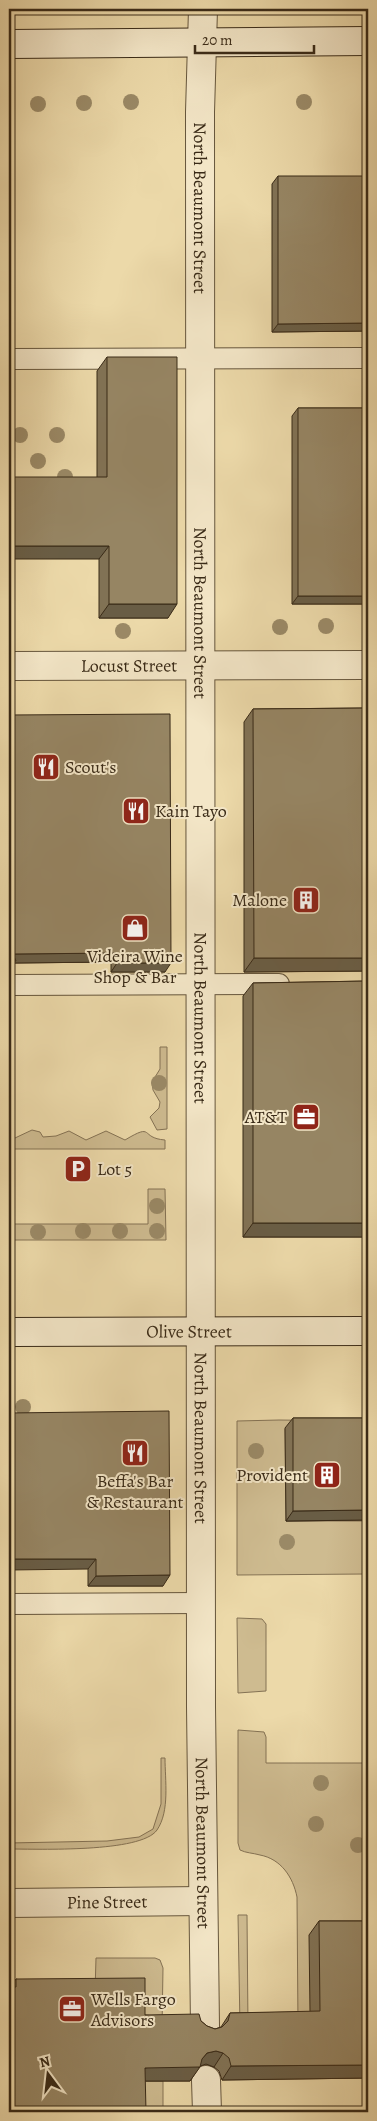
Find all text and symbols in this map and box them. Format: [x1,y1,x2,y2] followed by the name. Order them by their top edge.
[195,22,313,54] scale bar
[202,30,233,50] text: 20 m
[188,122,212,294] street label: North Beaumont Street
[188,527,212,699] street label: North Beaumont Street
[81,654,177,678] street label: Locust Street
[31,752,61,782] restaurant icon: Scout's
[65,755,117,779] place label: Scout's
[121,796,151,826] restaurant icon: Kain Tayo
[155,799,227,823] place label: Kain Tayo
[291,885,321,915] building icon: Malone
[232,888,287,912] place label: Malone
[120,913,150,943] shop icon: Videira Wine Shop & Bar
[189,932,213,1104] street label: North Beaumont Street
[86,944,183,989] place label: Videira Wine Shop & Bar
[291,1102,321,1132] office icon: AT&T
[244,1105,287,1129] place label: AT&T
[63,1154,93,1184] parking icon: Lot 5
[97,1157,132,1181] place label: Lot 5
[146,1319,232,1344] street label: Olive Street
[189,1352,213,1524] street label: North Beaumont Street
[120,1438,150,1468] restaurant icon: Beffa's Bar & Restaurant
[312,1460,342,1490] building icon: Provident
[236,1463,308,1487] place label: Provident
[87,1469,184,1514] place label: Beffa's Bar & Restaurant
[190,1757,216,1929] street label: North Beaumont Street
[67,1890,148,1914] street label: Pine Street
[90,1987,176,2032] place label: Wells Fargo Advisors
[57,1994,87,2024] office icon: Wells Fargo Advisors
[22,2048,72,2098] north arrow
[37,2051,52,2072] text: N

